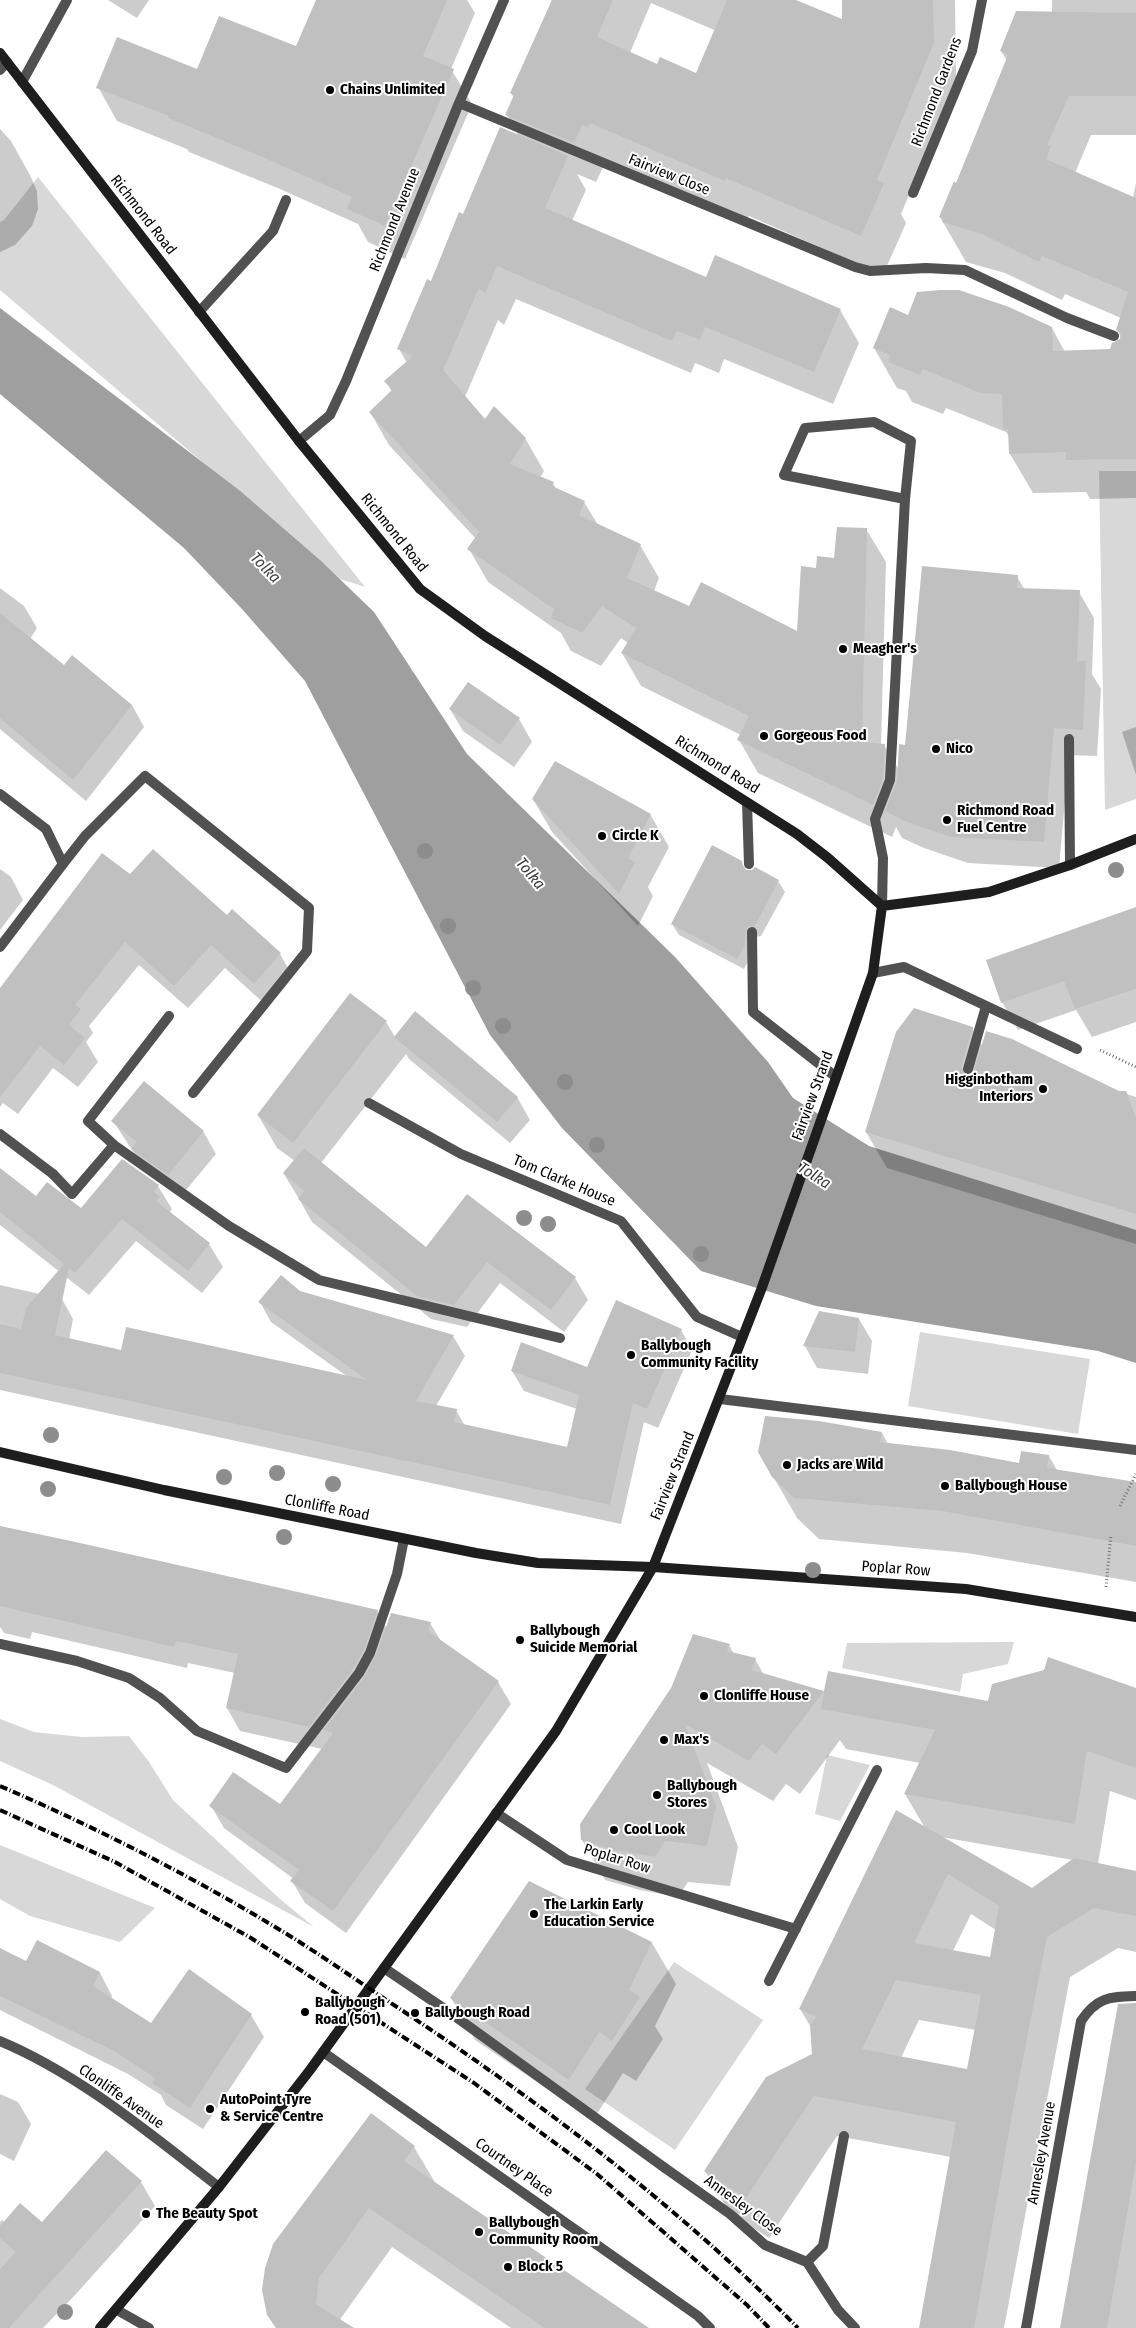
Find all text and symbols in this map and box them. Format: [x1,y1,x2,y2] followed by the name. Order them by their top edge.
[908,35,966,149] street label: Richmond Gardens
[340,81,445,99] place label: Chains Unlimited
[324,84,336,96] marker: Chains Unlimited
[626,150,712,200] street label: Fairview Close
[366,166,424,274] street label: Richmond Avenue
[106,172,180,258] street label: Richmond Road
[357,490,431,576] street label: Richmond Road
[246,549,284,587] water label: Tolka
[853,640,917,658] place label: Meagher's
[837,643,849,655] marker: Meagher's
[774,727,867,745] place label: Gorgeous Food
[758,730,770,742] marker: Gorgeous Food
[671,732,763,798] street label: Richmond Road
[946,740,973,758] place label: Nico
[930,743,942,755] marker: Nico
[957,802,1054,837] place label: Richmond Road Fuel Centre
[941,814,953,826] marker: Richmond Road Fuel Centre
[612,827,659,845] place label: Circle K
[596,830,608,842] marker: Circle K
[511,854,549,894] water label: Tolka
[789,1049,837,1143] street label: Fairview Strand
[945,1071,1033,1106] place label: Higginbotham Interiors
[1037,1083,1049,1095] marker: Higginbotham Interiors
[510,1151,618,1211] street label: Tom Clarke House
[794,1158,834,1194] water label: Tolka
[641,1337,758,1372] place label: Ballybough Community Facility
[625,1349,637,1361] marker: Ballybough Community Facility
[647,1429,699,1523] street label: Fairview Strand
[797,1456,884,1474] place label: Jacks are Wild
[781,1459,793,1471] marker: Jacks are Wild
[955,1477,1067,1495] place label: Ballybough House
[939,1480,951,1492] marker: Ballybough House
[283,1491,371,1525] street label: Clonliffe Road
[861,1558,931,1580] street label: Poplar Row
[530,1622,637,1657] place label: Ballybough Suicide Memorial
[514,1634,526,1646] marker: Ballybough Suicide Memorial
[714,1687,809,1705] place label: Clonliffe House
[698,1690,710,1702] marker: Clonliffe House
[674,1731,709,1749] place label: Max's
[658,1734,670,1746] marker: Max's
[667,1777,737,1812] place label: Ballybough Stores
[651,1789,663,1801] marker: Ballybough Stores
[624,1821,685,1839] place label: Cool Look
[608,1824,620,1836] marker: Cool Look
[581,1840,653,1878] street label: Poplar Row
[544,1896,654,1931] place label: The Larkin Early Education Service
[528,1908,540,1920] marker: The Larkin Early Education Service
[315,1994,385,2029] place label: Ballybough Road (501)
[425,2004,530,2022] place label: Ballybough Road
[299,2006,311,2018] marker: Ballybough Road (501)
[409,2007,421,2019] marker: Ballybough Road
[75,2061,167,2133] street label: Clonliffe Avenue
[220,2091,323,2126] place label: AutoPoint Tyre & Service Centre
[1024,2100,1060,2206] street label: Annesley Avenue
[204,2103,216,2115] marker: AutoPoint Tyre & Service Centre
[472,2134,556,2202] street label: Courtney Place
[700,2172,786,2240] street label: Annesley Close
[156,2205,258,2223] place label: The Beauty Spot
[140,2208,152,2220] marker: The Beauty Spot
[489,2214,598,2249] place label: Ballybough Community Room
[473,2226,485,2238] marker: Ballybough Community Room
[518,2258,563,2276] place label: Block 5
[502,2261,514,2273] marker: Block 5

